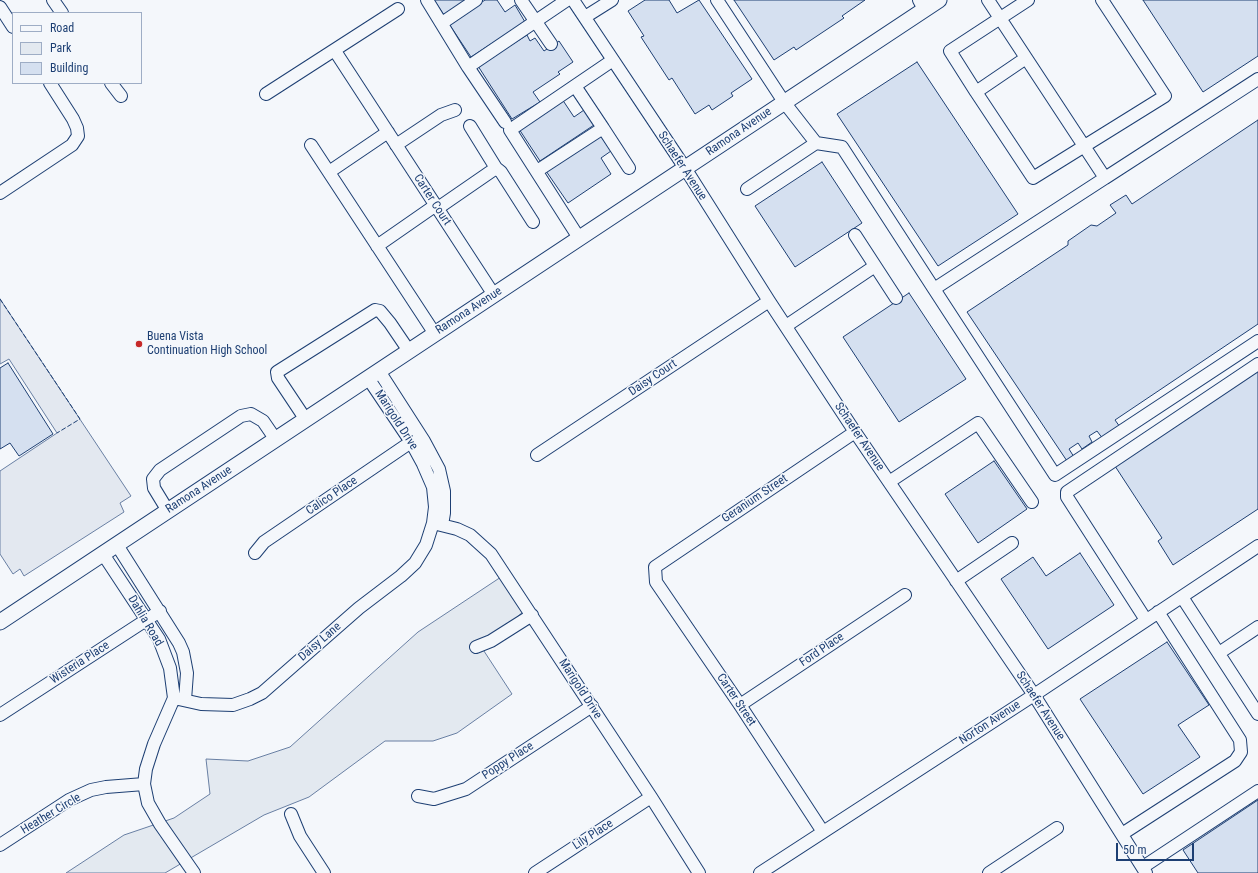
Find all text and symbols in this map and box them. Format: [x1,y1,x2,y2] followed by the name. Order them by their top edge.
[12,12,142,84] legend
[50,21,74,35] text: Road
[50,41,71,55] text: Park
[50,61,88,75] text: Building
[703,105,775,159] street label: Ramona Avenue
[654,129,710,203] street label: Schaefer Avenue
[410,172,454,228] street label: Carter Court
[433,284,505,338] street label: Ramona Avenue
[147,330,267,358] place label: Buena Vista Continuation High School
[134,339,144,349] marker: Buena Vista Continuation High School
[626,357,680,399] street label: Daisy Court
[371,387,421,453] street label: Marigold Drive
[831,400,887,474] street label: Schaefer Avenue
[163,463,235,517] street label: Ramona Avenue
[719,472,791,526] street label: Geranium Street
[304,474,360,518] street label: Calico Place
[124,593,166,649] street label: Dahlia Road
[296,620,344,664] street label: Daisy Lane
[797,630,847,670] street label: Ford Place
[48,639,112,687] street label: Wisteria Place
[555,656,605,722] street label: Marigold Drive
[1012,669,1068,743] street label: Schaefer Avenue
[713,671,759,729] street label: Carter Street
[957,698,1023,748] street label: Norton Avenue
[480,739,536,783] street label: Poppy Place
[18,791,84,837] street label: Heather Circle
[570,817,616,853] street label: Lily Place
[1118,835,1196,861] scale bar
[1123,843,1147,857] text: 50 m

